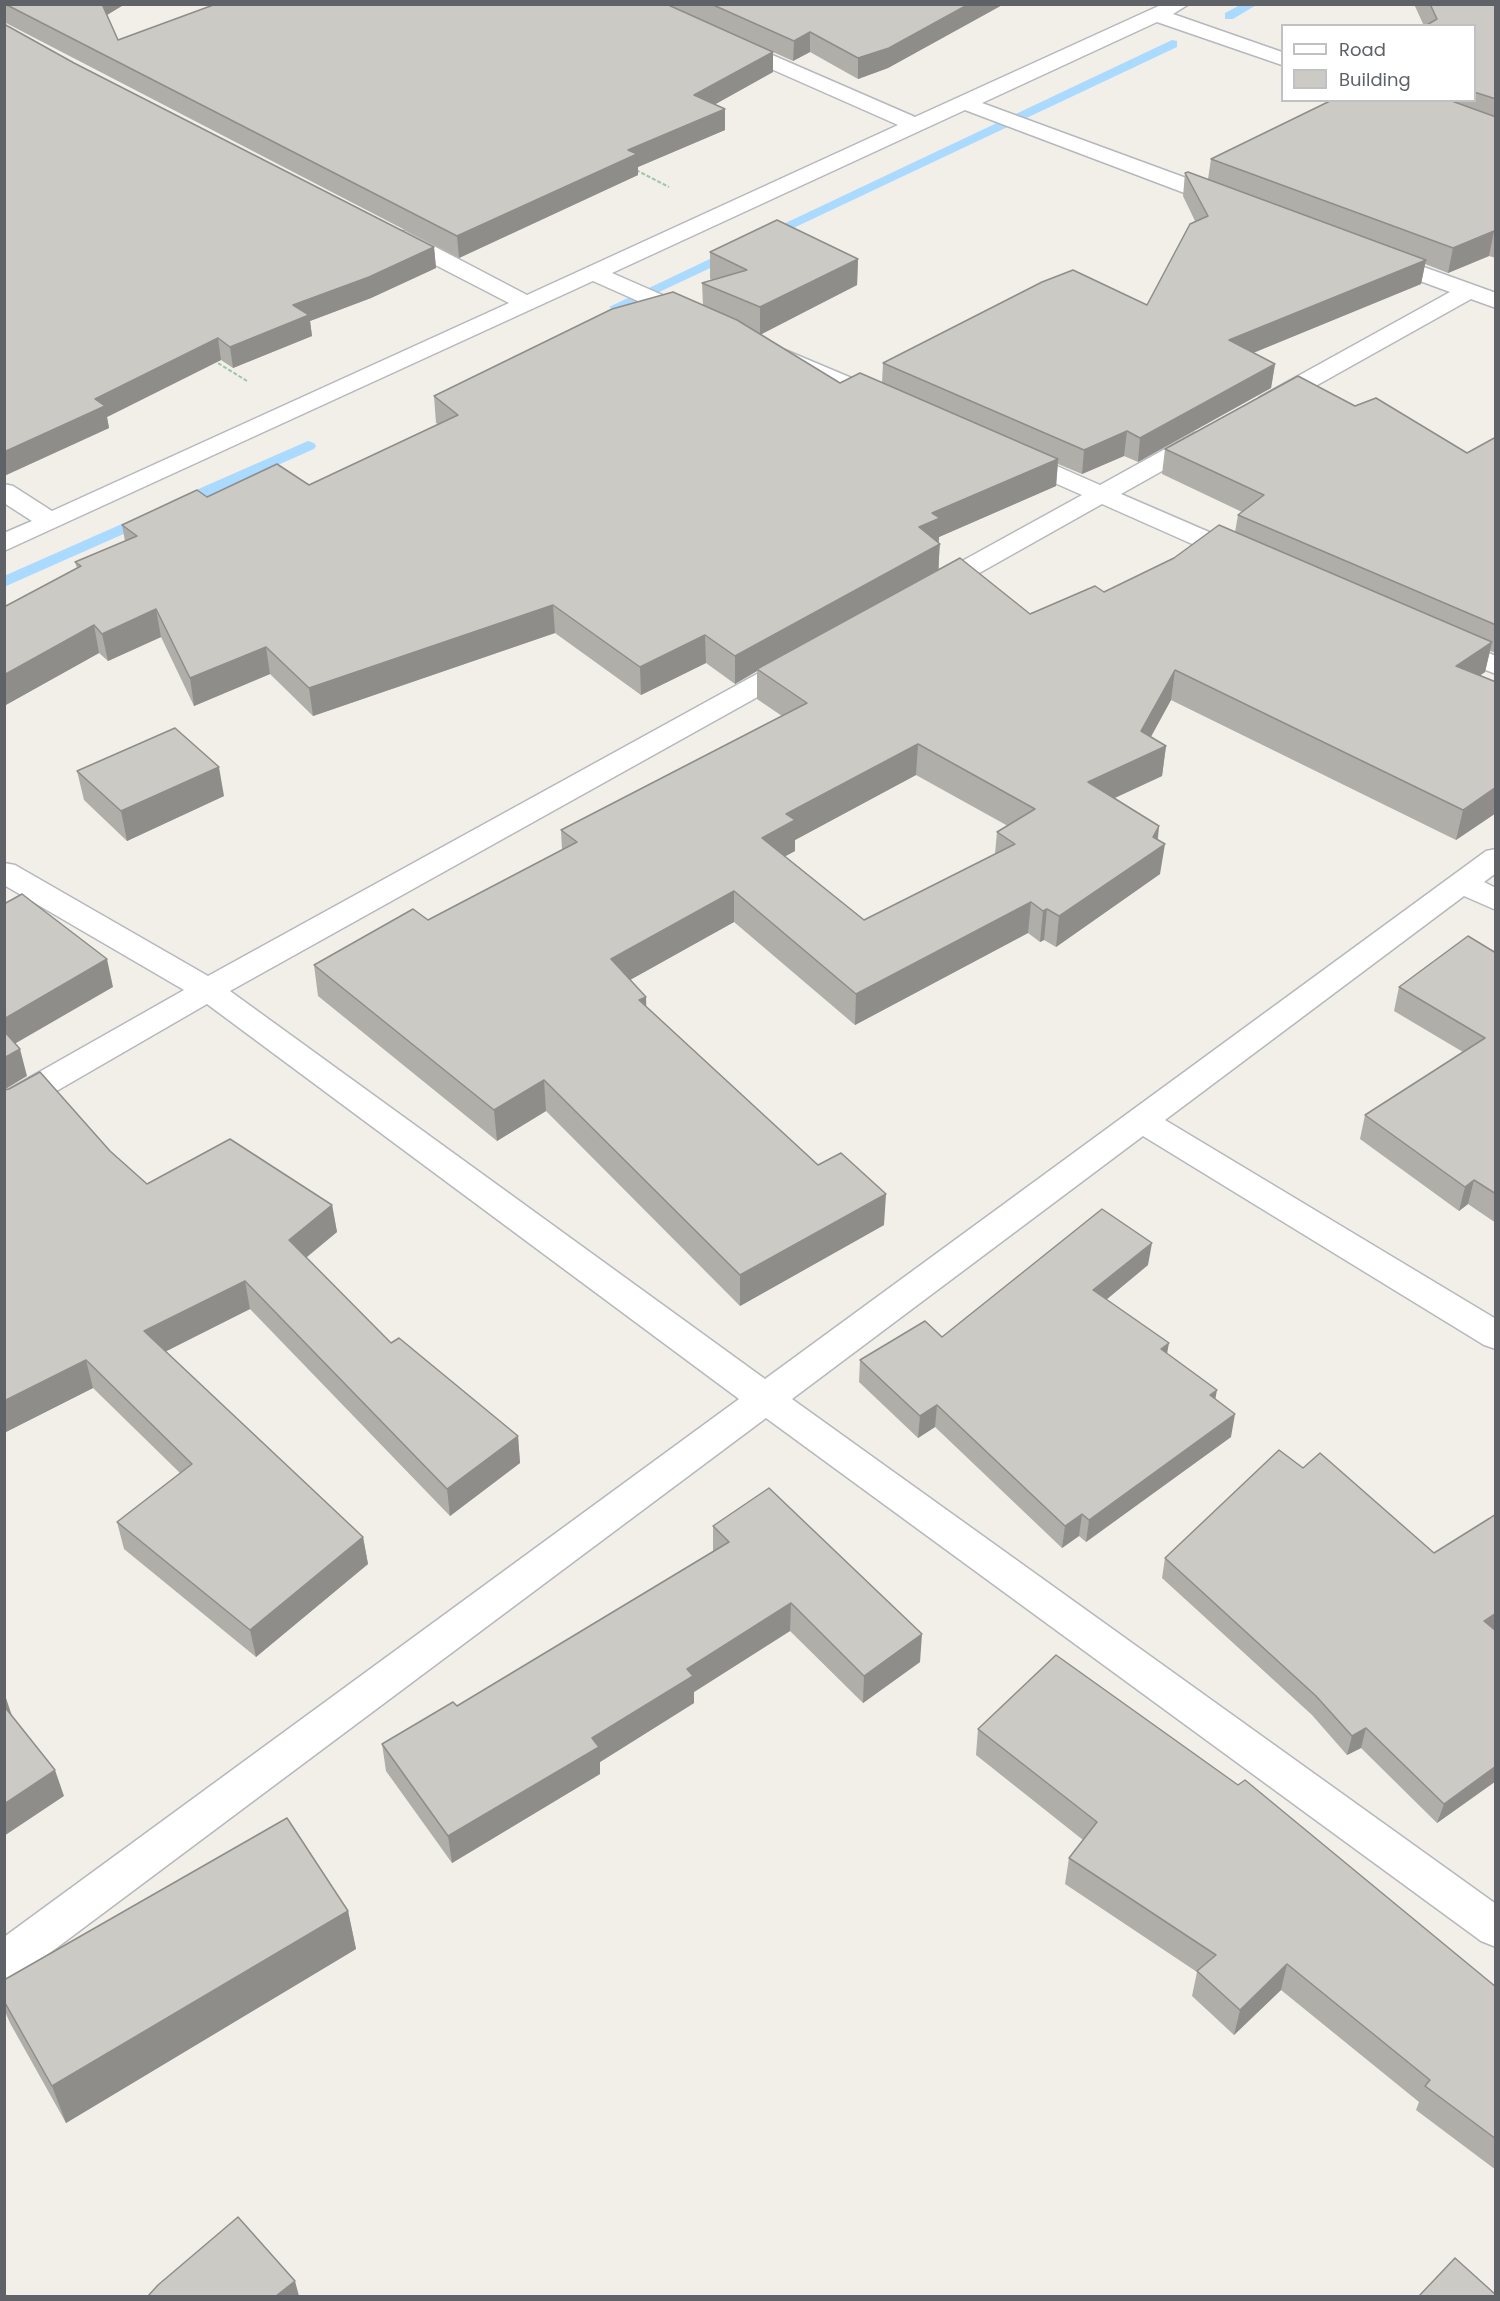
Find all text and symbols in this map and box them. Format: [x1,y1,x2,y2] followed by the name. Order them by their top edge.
[1281,24,1476,102] legend
[1339,37,1386,62] text: Road
[1339,67,1411,92] text: Building

